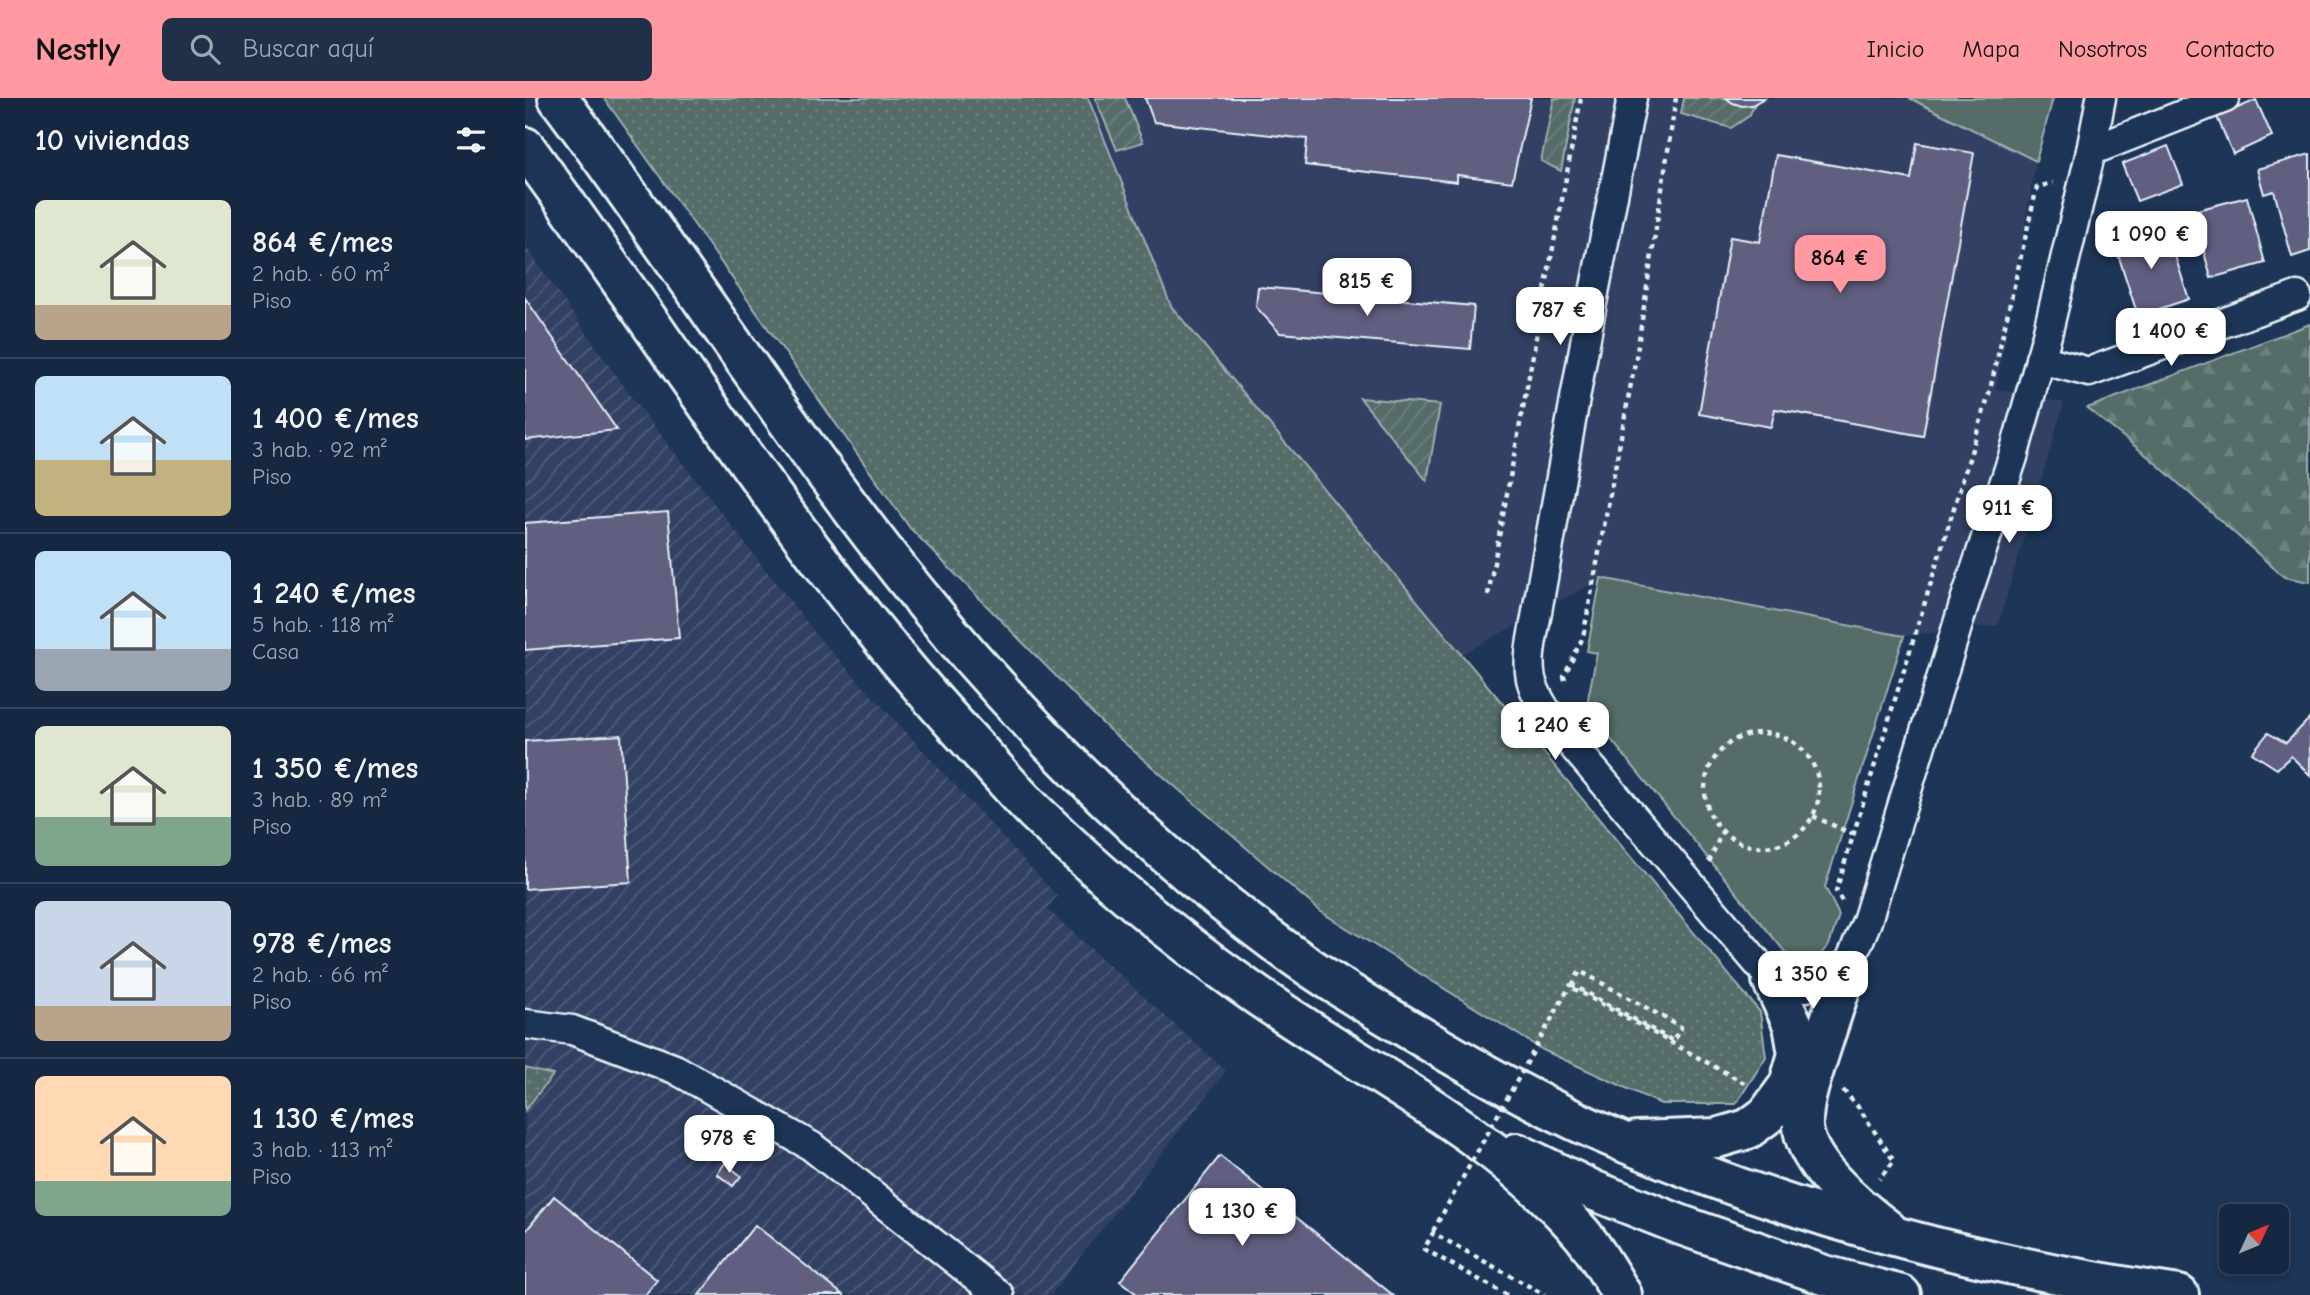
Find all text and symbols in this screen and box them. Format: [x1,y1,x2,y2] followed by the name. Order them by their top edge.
[162,18,652,81] search box
[35,30,120,68] text: Nestly
[186,30,224,68] icon: search
[242,34,374,64] text: Buscar aquí
[1867,35,1924,63] text: Inicio
[1962,35,2020,63] text: Mapa
[2058,35,2147,63] text: Nosotros
[2185,35,2275,63] text: Contacto
[452,121,490,159] icon: filters
[35,123,189,158] text: 10 viviendas
[2086,212,2216,271] pin: 1 090 €
[2111,220,2191,247] text: 1 090 €
[252,225,393,260] text: 864 €/mes
[91,228,175,312] icon: home
[1791,236,1889,295] pin: 864 €
[1811,244,1869,271] text: 864 €
[1318,258,1416,318] pin: 815 €
[252,260,389,287] text: 2 hab. · 60 m²
[1338,267,1396,294] text: 815 €
[252,287,292,314] text: Piso
[1511,288,1609,347] pin: 787 €
[1532,296,1588,323] text: 787 €
[2106,308,2236,368] pin: 1 400 €
[2132,317,2210,344] text: 1 400 €
[252,401,419,436] text: 1 400 €/mes
[91,404,175,488] icon: home
[252,436,387,463] text: 3 hab. · 92 m²
[252,463,292,490] text: Piso
[1960,486,2058,545] pin: 911 €
[1982,494,2036,521] text: 911 €
[252,576,416,611] text: 1 240 €/mes
[91,579,175,663] icon: home
[252,611,394,638] text: 5 hab. · 118 m²
[252,638,299,665] text: Casa
[1490,702,1620,762] pin: 1 240 €
[1517,711,1593,738] text: 1 240 €
[252,751,418,786] text: 1 350 €/mes
[91,754,175,838] icon: home
[252,786,387,813] text: 3 hab. · 89 m²
[252,813,292,840] text: Piso
[252,926,392,961] text: 978 €/mes
[91,929,175,1013] icon: home
[1748,951,1878,1011] pin: 1 350 €
[1774,960,1852,987] text: 1 350 €
[252,961,388,988] text: 2 hab. · 66 m²
[252,988,292,1015] text: Piso
[252,1101,414,1136] text: 1 130 €/mes
[91,1104,175,1188] icon: home
[680,1116,778,1175] pin: 978 €
[700,1124,758,1151] text: 978 €
[252,1136,392,1163] text: 3 hab. · 113 m²
[252,1163,292,1190] text: Piso
[1177,1188,1307,1248] pin: 1 130 €
[1205,1197,1279,1224] text: 1 130 €
[2219,1204,2289,1274] north arrow
[2219,1204,2289,1274] map controls

